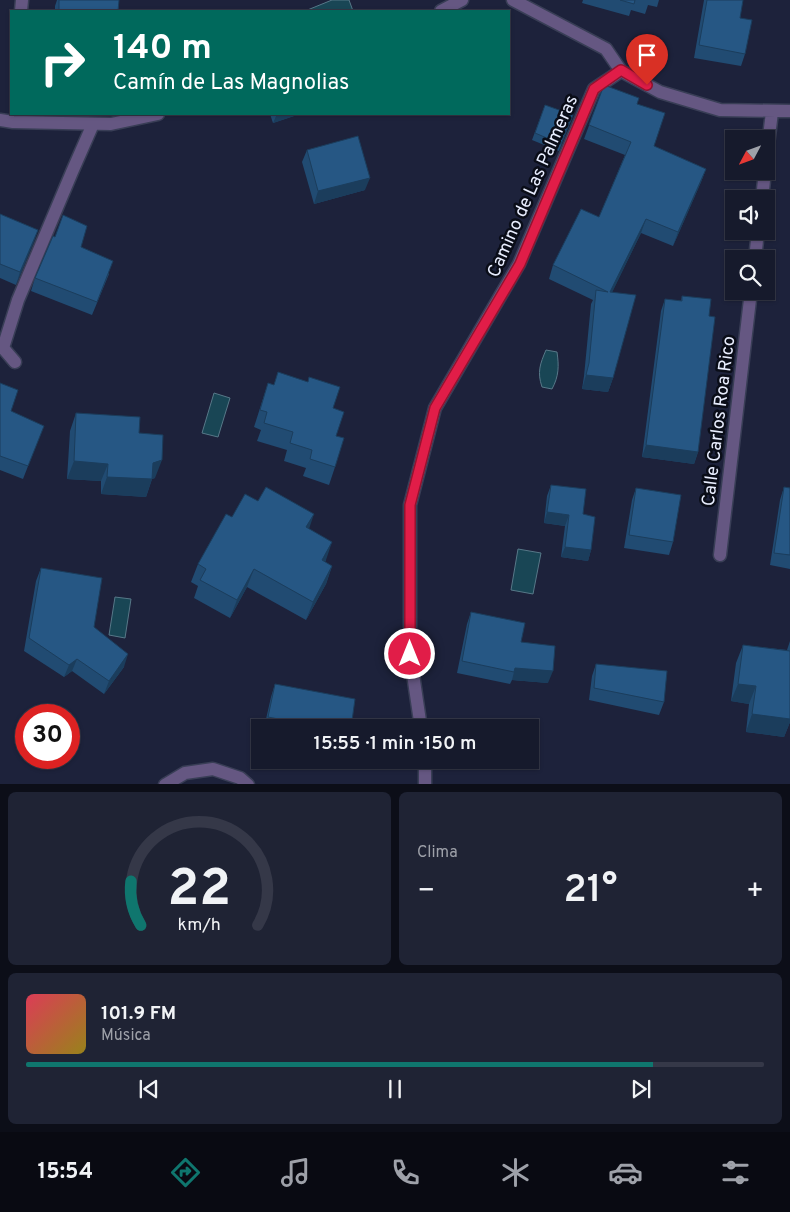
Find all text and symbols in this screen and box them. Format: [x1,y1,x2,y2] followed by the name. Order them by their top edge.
[113,27,212,71] text: 140 m
[30,30,95,95] icon: right
[626,34,668,85] pin
[633,41,661,69] icon: arrive
[113,70,349,97] text: Camín de Las Magnolias
[483,92,584,281] street label: Camino de Las Palmeras
[725,130,775,180] north arrow
[725,130,775,300] map controls
[725,190,775,240] button: sound
[725,250,775,300] button: search
[698,335,741,508] street label: Calle Carlos Roa Rico
[383,627,435,679] position arrow
[15,704,80,769] speed limit sign: 30
[314,732,476,756] text: 15:55 · 1 min · 150 m
[417,843,458,863] text: Clima
[168,858,231,924] text: 22
[564,867,617,916] text: 21°
[417,874,435,910] text: −
[746,874,764,910] text: +
[178,914,221,937] text: km/h
[101,1002,176,1026] text: 101.9 FM
[101,1026,151,1046] text: Música
[135,1075,163,1103] icon: previous
[381,1075,409,1103] icon: pause
[627,1075,655,1103] icon: next
[168,1155,203,1190] icon: directions
[278,1155,313,1190] icon: music
[388,1155,423,1190] icon: phone
[498,1155,533,1190] icon: climate
[608,1155,643,1190] icon: car
[718,1155,753,1190] icon: filters
[37,1159,93,1186] text: 15:54

